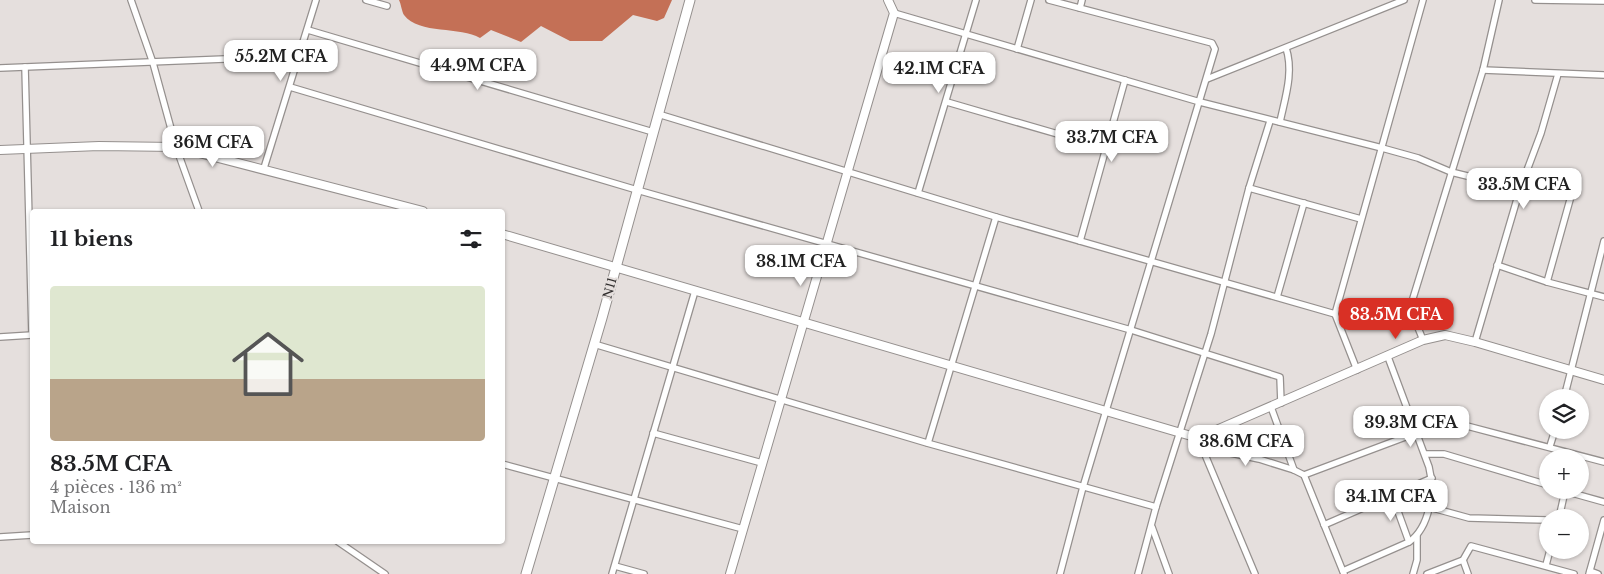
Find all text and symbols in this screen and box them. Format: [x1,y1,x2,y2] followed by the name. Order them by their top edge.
[224,39,338,82] pin: 55.2M CFA
[235,46,327,66] text: 55.2M CFA
[421,48,535,91] pin: 44.9M CFA
[882,52,996,94] pin: 42.1M CFA
[431,55,525,75] text: 44.9M CFA
[894,58,984,78] text: 42.1M CFA
[1055,120,1169,163] pin: 33.7M CFA
[167,126,259,168] pin: 36M CFA
[1066,127,1158,147] text: 33.7M CFA
[173,132,253,152] text: 36M CFA
[1467,168,1581,210] pin: 33.5M CFA
[1478,174,1570,194] text: 33.5M CFA
[457,225,485,253] icon: filters
[50,226,133,252] text: 11 biens
[744,244,858,287] pin: 38.1M CFA
[756,251,846,271] text: 38.1M CFA
[599,275,620,300] street label: N11
[1339,298,1453,340] pin: 83.5M CFA
[1350,304,1442,324] text: 83.5M CFA
[223,319,313,409] icon: home
[1539,389,1589,559] map controls
[1539,389,1589,439] button: layers
[1354,406,1468,448] pin: 39.3M CFA
[1364,412,1458,432] text: 39.3M CFA
[1189,424,1303,467] pin: 38.6M CFA
[1199,431,1293,451] text: 38.6M CFA
[1539,449,1589,499] button: +
[50,451,172,477] text: 83.5M CFA
[50,477,182,497] text: 4 pièces · 136 m²
[1334,480,1448,522] pin: 34.1M CFA
[1346,486,1436,506] text: 34.1M CFA
[50,497,111,517] text: Maison
[1539,509,1589,559] button: −

